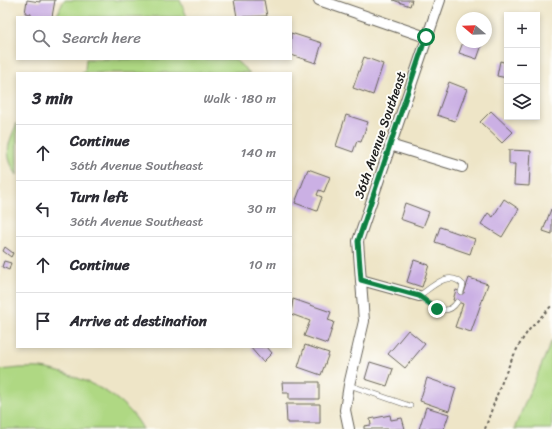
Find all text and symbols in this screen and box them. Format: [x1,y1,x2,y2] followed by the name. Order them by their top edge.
[456,12,492,48] north arrow
[504,12,540,120] map controls
[504,12,540,48] button: +
[16,16,292,60] search box
[62,25,141,51] text: Search here
[30,27,52,49] icon: search
[417,28,435,46] route start
[504,48,540,84] button: −
[347,68,413,202] street label: 36th Avenue Southeast
[32,83,73,113] text: 3 min
[504,84,540,120] button: layers
[204,87,276,110] text: Walk · 180 m
[70,128,130,154] text: Continue
[241,141,276,164] text: 140 m
[32,142,54,164] icon: ahead
[70,154,203,177] text: 36th Avenue Southeast
[70,184,128,210] text: Turn left
[247,197,276,220] text: 30 m
[32,198,54,220] icon: left
[70,210,203,233] text: 36th Avenue Southeast
[70,252,130,278] text: Continue
[249,253,276,276] text: 10 m
[32,254,54,276] icon: ahead
[428,300,446,318] route end
[70,308,207,334] text: Arrive at destination
[32,310,54,332] icon: arrive

